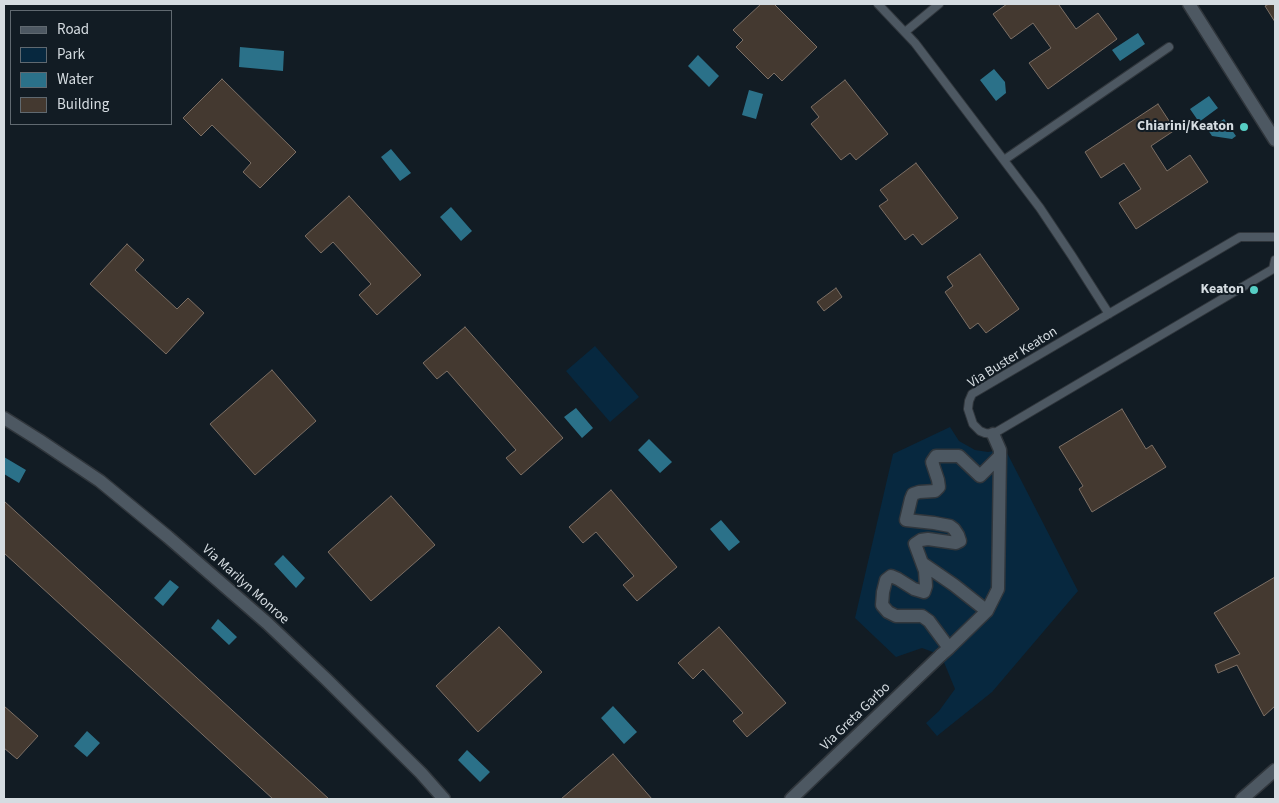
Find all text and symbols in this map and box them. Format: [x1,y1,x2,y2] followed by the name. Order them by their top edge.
[10,10,172,125] legend
[57,19,89,40] text: Road
[57,44,85,65] text: Park
[57,69,93,90] text: Water
[57,94,109,115] text: Building
[1137,119,1234,135] place label: Chiarini/Keaton
[1238,121,1250,133] marker: Chiarini/Keaton
[1201,282,1244,298] place label: Keaton
[1248,284,1260,296] marker: Keaton
[965,324,1061,392] street label: Via Buster Keaton
[198,542,292,628] street label: Via Marilyn Monroe
[817,679,895,755] street label: Via Greta Garbo

